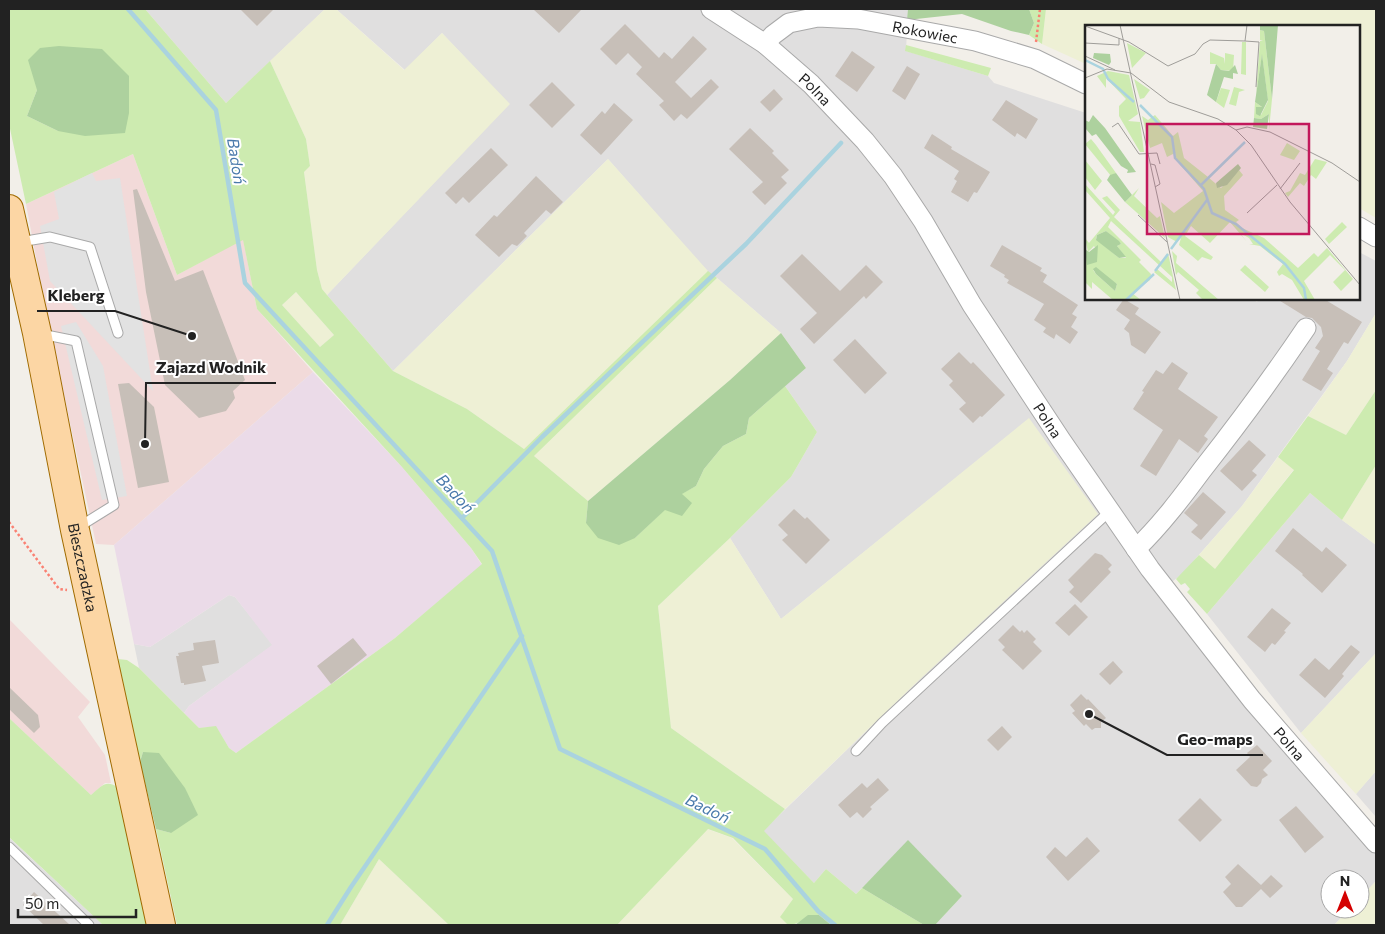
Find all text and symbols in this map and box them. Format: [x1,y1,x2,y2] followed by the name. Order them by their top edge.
[891,17,959,47] street label: Rokowiec
[1085,25,1360,300] inset map
[796,69,835,109] street label: Polna
[224,136,250,186] water label: Badoń
[37,280,115,311] callout: Kleberg
[47,285,105,304] text: Kleberg
[146,352,276,383] callout: Zajazd Wodnik
[156,357,267,376] text: Zajazd Wodnik
[1030,399,1066,441] street label: Polna
[433,469,479,517] water label: Badoń
[65,521,102,614] street label: Bieszczadzka
[1270,723,1309,764] street label: Polna
[1167,724,1263,755] callout: Geo-maps
[1177,729,1253,748] text: Geo-maps
[683,789,733,827] water label: Badoń
[1320,869,1370,919] north arrow
[1340,872,1350,889] text: N
[18,886,135,918] scale bar
[25,894,59,912] text: 50 m

